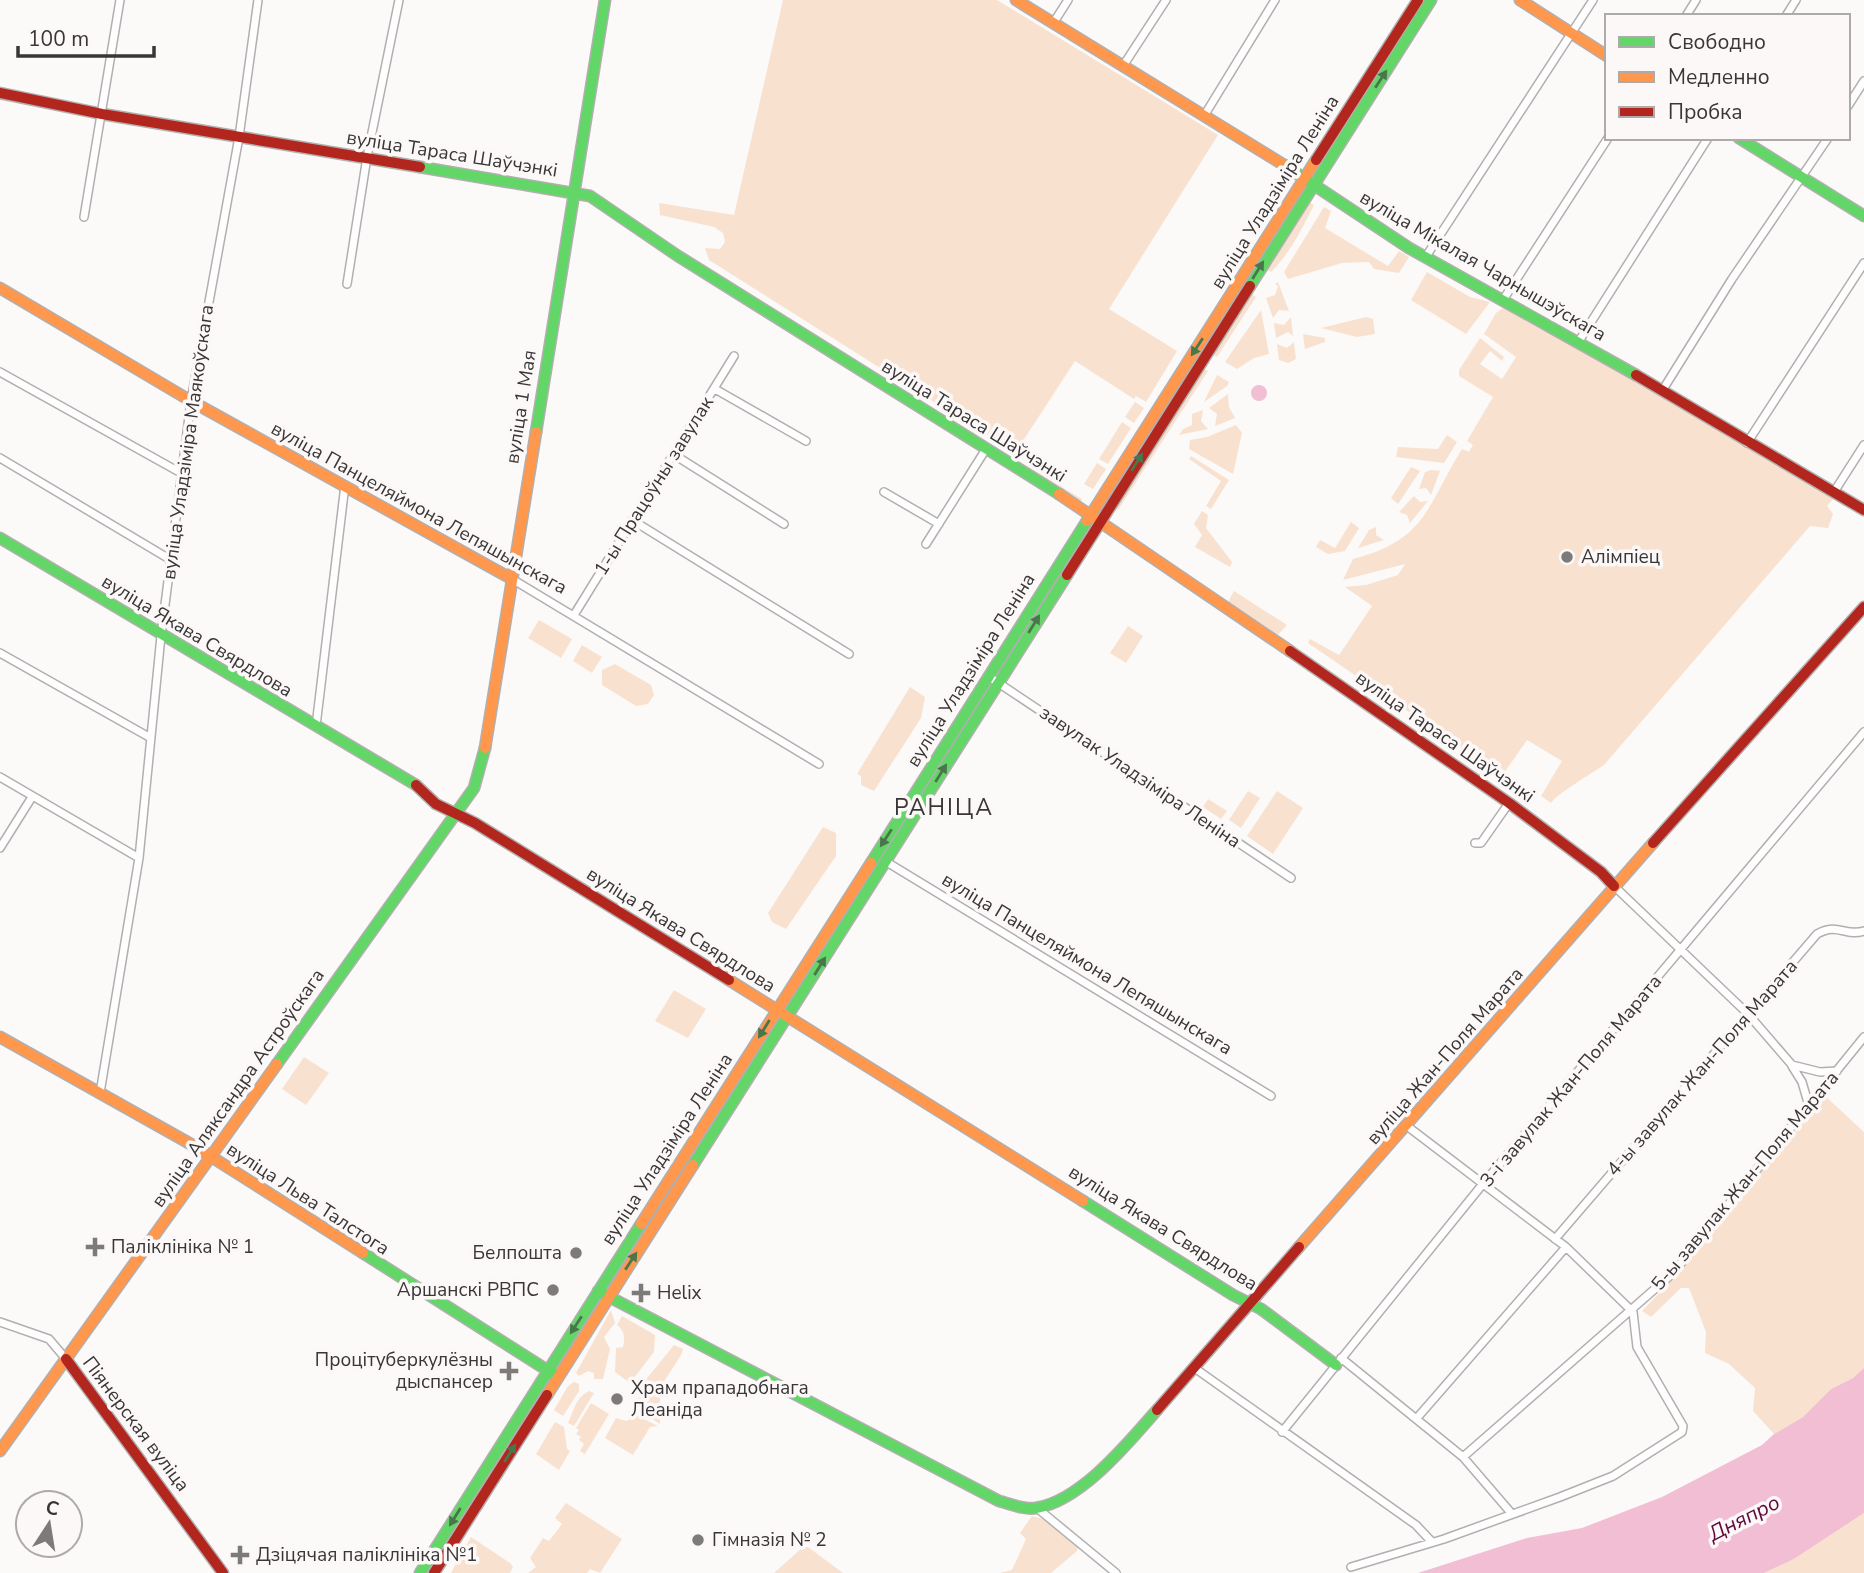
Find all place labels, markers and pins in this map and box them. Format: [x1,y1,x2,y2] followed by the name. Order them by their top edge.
[1581,544,1660,570] place label: Алімпіец
[1559,549,1575,565] marker: Алімпіец
[111,1234,254,1260] place label: Паліклініка № 1
[85,1237,105,1257] marker: Паліклініка № 1
[473,1240,562,1266] place label: Белпошта
[568,1245,584,1261] marker: Белпошта
[397,1277,539,1303] place label: Аршанскі РВПС
[657,1280,702,1306] place label: Helix
[545,1282,561,1298] marker: Аршанскі РВПС
[631,1283,651,1303] marker: Helix
[315,1347,493,1395] place label: Процітуберкулёзны дыспансер
[499,1361,519,1381] marker: Процітуберкулёзны дыспансер
[631,1375,809,1423] place label: Храм прападобнага Леаніда
[609,1391,625,1407] marker: Храм прападобнага Леаніда
[712,1527,827,1553] place label: Гімназія № 2
[690,1532,706,1548] marker: Гімназія № 2
[256,1542,477,1568] place label: Дзіцячая паліклініка №1
[230,1545,250,1565] marker: Дзіцячая паліклініка №1

